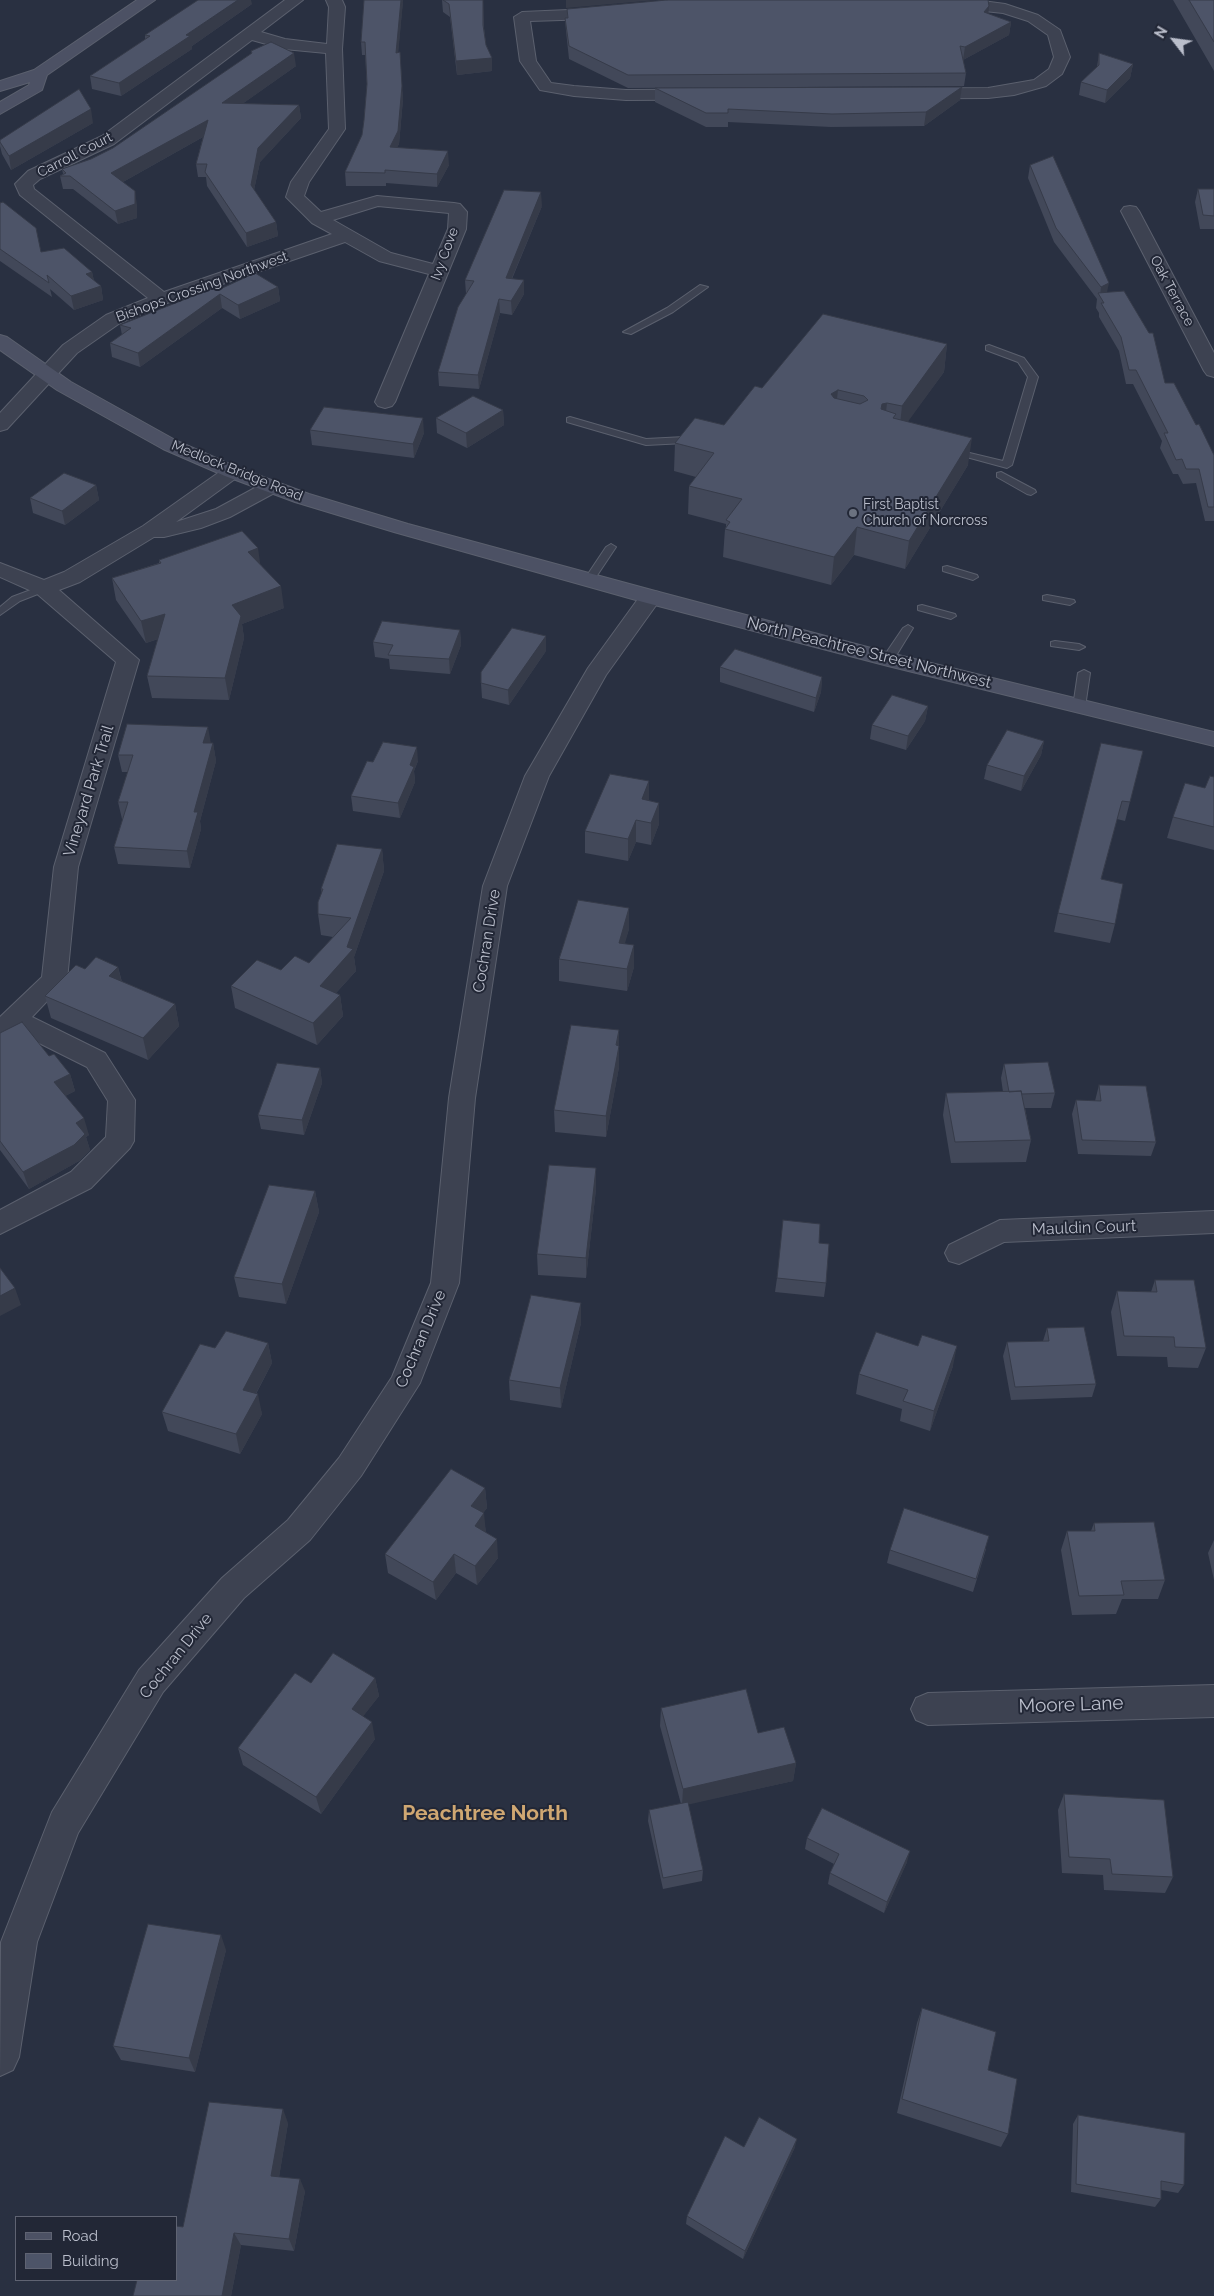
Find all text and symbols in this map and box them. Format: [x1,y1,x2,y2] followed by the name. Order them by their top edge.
[1149,15,1199,65] north arrow
[1151,24,1171,41] text: N
[35,129,115,181] street label: Carroll Court
[428,225,462,283] street label: Ivy Cove
[114,248,290,326] street label: Bishops Crossing Northwest
[1146,253,1198,329] street label: Oak Terrace
[169,437,305,505] street label: Medlock Bridge Road
[863,497,988,530] place label: First Baptist Church of Norcross
[847,507,859,519] marker: First Baptist Church of Norcross
[745,613,993,693] street label: North Peachtree Street Northwest
[60,723,118,859] street label: Vineyard Park Trail
[469,888,505,994] street label: Cochran Drive
[1032,1217,1136,1239] street label: Mauldin Court
[392,1287,450,1391] street label: Cochran Drive
[136,1609,216,1703] street label: Cochran Drive
[1018,1692,1124,1718] street label: Moore Lane
[402,1801,568,1827] district label: Peachtree North
[15,2216,178,2281] legend
[62,2227,98,2245] text: Road
[62,2252,119,2270] text: Building

